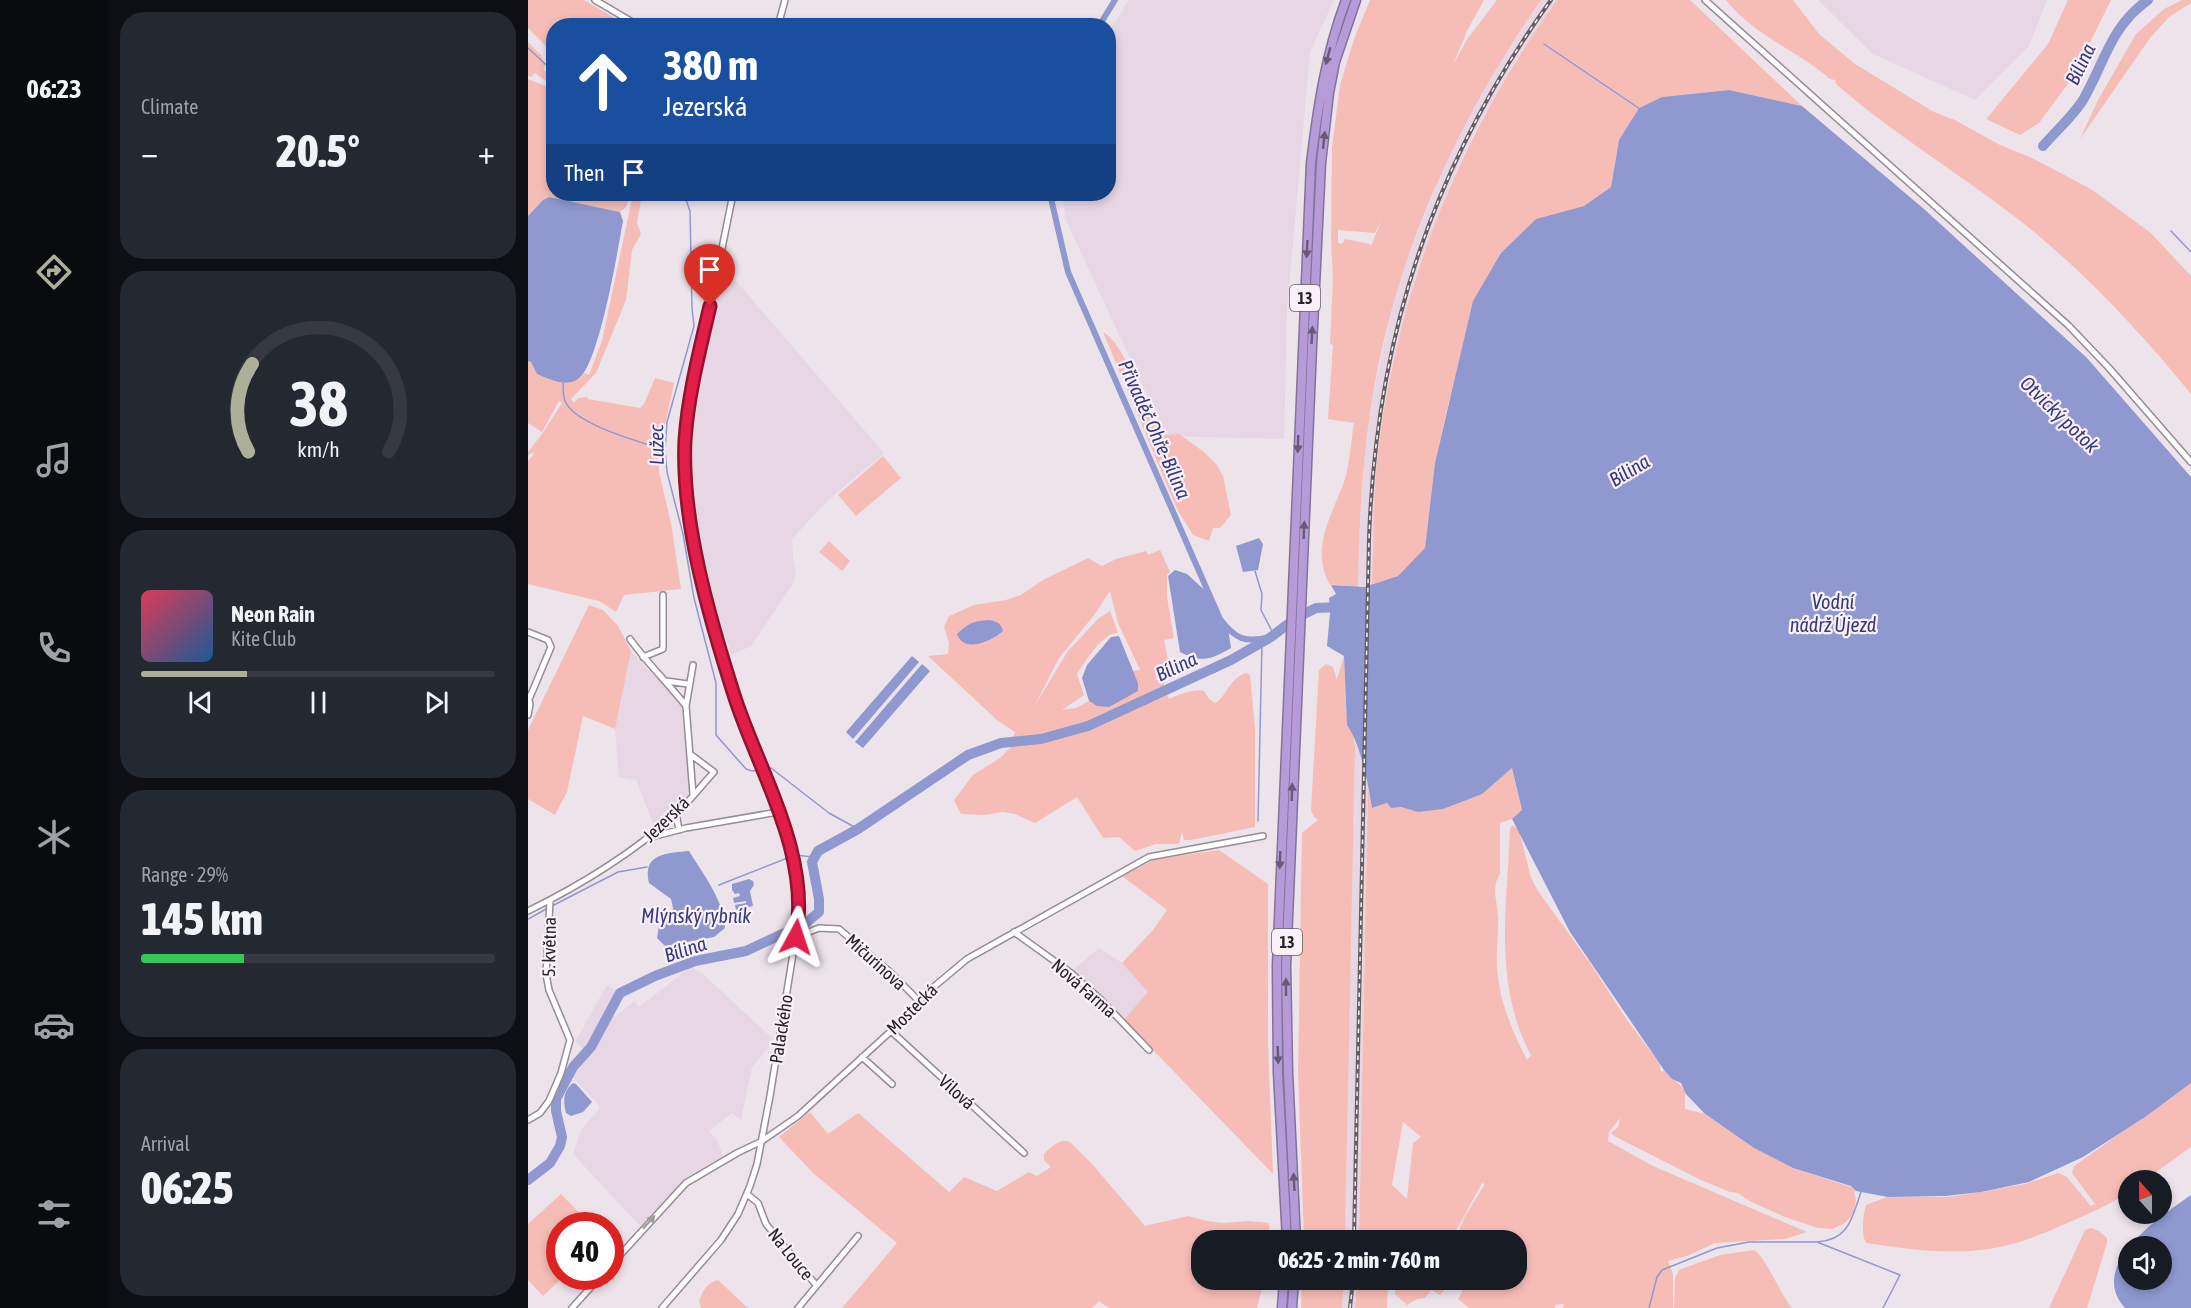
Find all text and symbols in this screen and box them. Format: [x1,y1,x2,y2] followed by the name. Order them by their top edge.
[2060,40,2100,88] water label: Bílina
[663,41,758,89] text: 380 m
[564,42,642,120] icon: ahead
[1323,47,1332,65] one-way arrow
[26,73,82,104] text: 06:23
[663,91,748,122] text: Jezerská
[141,95,198,118] text: Climate
[276,125,360,177] text: 20.5°
[1319,131,1328,150] one-way arrow
[141,133,158,171] text: −
[478,133,495,171] text: +
[617,156,650,189] icon: arrive
[564,160,605,186] text: Then
[1303,240,1312,259] one-way arrow
[684,244,735,306] pin
[33,251,75,293] icon: directions
[693,253,726,286] icon: arrive
[1290,285,1320,311] road number: 13
[1308,326,1317,345] one-way arrow
[1114,356,1196,502] water label: Přivaděč Ohře-Bílina
[289,368,347,439] text: 38
[2016,371,2104,457] water label: Otvický potok
[644,424,668,465] water label: Lužec
[1294,434,1303,453] one-way arrow
[297,437,339,462] text: km/h
[33,439,75,481] icon: music
[1605,449,1653,491] water label: Bílina
[1299,520,1308,539] one-way arrow
[1790,590,1877,636] water label: Vodní nádrž Újezd
[231,601,315,627] text: Neon Rain
[33,627,75,669] icon: phone
[231,627,296,650] text: Kite Club
[1152,646,1200,686] water label: Bílina
[184,686,217,719] icon: previous
[302,686,335,719] icon: pause
[420,686,453,719] icon: next
[1288,783,1297,802] one-way arrow
[638,792,694,846] street label: Jezerská
[33,816,75,858] icon: climate
[1275,851,1285,870] one-way arrow
[141,863,228,886] text: Range · 29%
[141,893,263,945] text: 145 km
[641,904,751,927] water label: Mlýnský rybník
[764,905,828,969] position arrow
[538,917,560,977] street label: 5. května
[1272,929,1302,955] road number: 13
[842,930,910,994] street label: Mičurinova
[661,931,709,967] water label: Bílina
[1047,954,1121,1022] street label: Nová Farma
[1281,978,1291,997] one-way arrow
[882,979,942,1039] street label: Mostecká
[765,993,797,1065] street label: Palackého
[33,1004,75,1046] icon: car
[1273,1046,1282,1065] one-way arrow
[935,1070,979,1114] street label: Vilová
[141,1132,190,1155] text: Arrival
[141,1162,234,1214] text: 06:25
[2118,1170,2172,1224] north arrow
[2118,1170,2172,1290] map controls
[1290,1173,1299,1192] one-way arrow
[33,1193,75,1235] icon: filters
[546,1212,624,1290] speed limit sign: 40
[642,1215,655,1230] one-way arrow
[764,1224,818,1284] street label: Na Louce
[2118,1236,2172,1290] button: sound
[1278,1247,1440,1273] text: 06:25 · 2 min · 760 m

